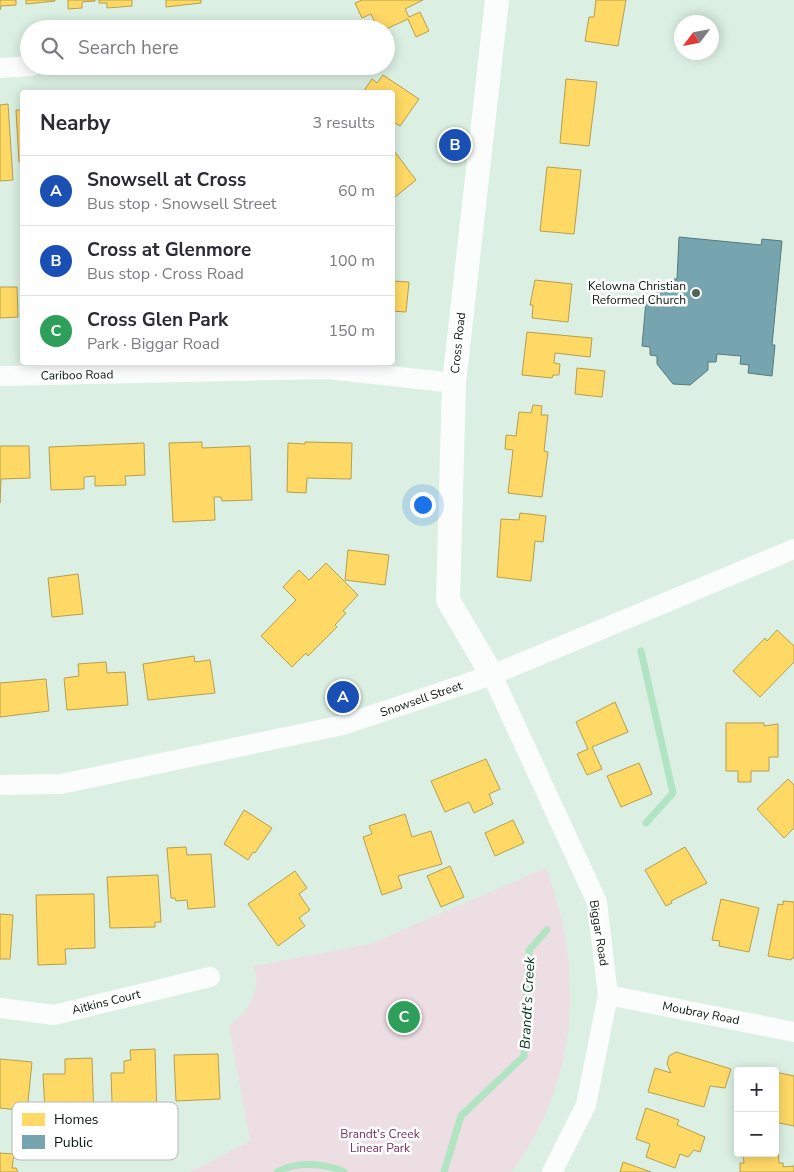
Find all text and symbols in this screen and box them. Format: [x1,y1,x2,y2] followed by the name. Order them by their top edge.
[674,15,719,60] north arrow
[20,20,395,75] search box
[38,34,66,62] icon: search
[78,35,179,61] text: Search here
[40,109,110,137] text: Nearby
[313,112,375,134] text: 3 results
[439,126,471,164] pin: B
[87,167,246,193] text: Snowsell at Cross
[50,180,62,202] text: A
[338,180,375,202] text: 60 m
[87,193,276,215] text: Bus stop · Snowsell Street
[87,237,251,263] text: Cross at Glenmore
[50,250,62,272] text: B
[328,250,375,272] text: 100 m
[87,263,244,285] text: Bus stop · Cross Road
[588,278,686,308] place label: Kelowna Christian Reformed Church
[690,287,702,299] marker: Kelowna Christian Reformed Church
[87,307,228,333] text: Cross Glen Park
[447,312,469,374] street label: Cross Road
[51,320,61,342] text: C
[328,320,375,342] text: 150 m
[87,333,220,355] text: Park · Biggar Road
[41,366,113,384] street label: Cariboo Road
[410,492,436,518] your location
[378,677,465,721] street label: Snowsell Street
[327,678,359,716] pin: A
[586,899,612,967] street label: Biggar Road
[516,955,539,1050] water label: Brandt's Creek
[70,986,143,1018] street label: Aitkins Court
[388,998,420,1036] pin: C
[661,998,741,1028] street label: Moubray Road
[734,1067,779,1157] map controls
[734,1067,779,1112] button: +
[12,1102,178,1160] legend
[54,1110,99,1129] text: Homes
[734,1112,779,1157] button: −
[340,1126,421,1156] park label: Brandt's Creek Linear Park
[54,1133,93,1152] text: Public

